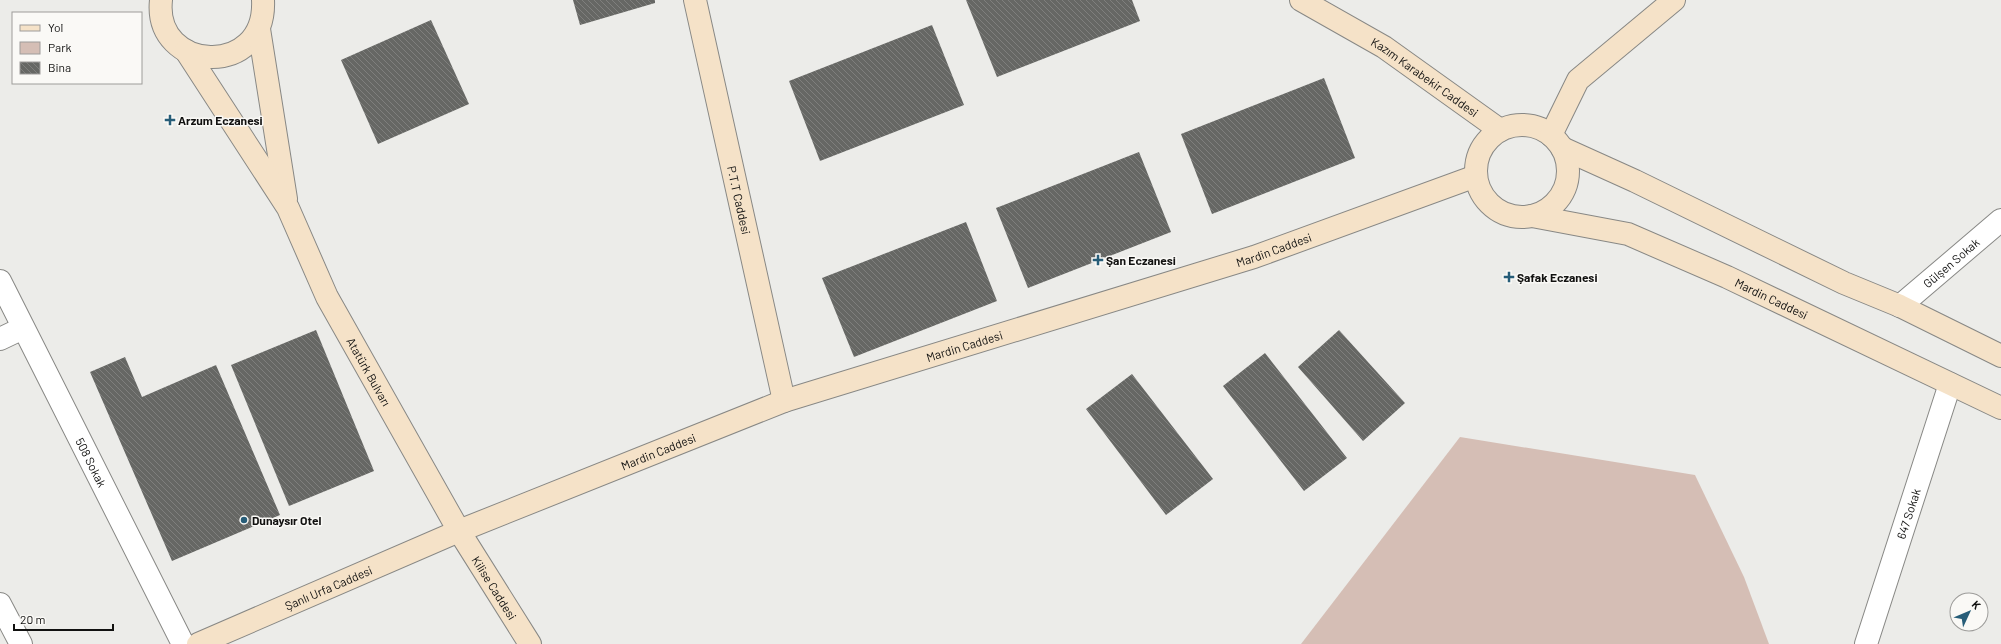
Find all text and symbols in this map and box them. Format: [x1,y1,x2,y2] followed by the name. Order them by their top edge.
[12,12,142,84] legend
[48,20,63,34] text: Yol
[1369,34,1481,119] street label: Kazım Karabekir Caddesi
[48,40,72,54] text: Park
[48,60,71,74] text: Bina
[178,113,263,127] place label: Arzum Eczanesi
[165,115,175,125] marker: Arzum Eczanesi
[725,164,754,236] street label: P.T.T Caddesi
[1234,230,1313,269] street label: Mardin Caddesi
[1920,235,1982,290] street label: Gülşen Sokak
[1106,253,1176,267] place label: Şan Eczanesi
[1093,255,1103,265] marker: Şan Eczanesi
[1517,270,1597,284] place label: Şafak Eczanesi
[1504,272,1514,282] marker: Şafak Eczanesi
[1733,275,1810,322] street label: Mardin Caddesi
[924,327,1004,364] street label: Mardin Caddesi
[344,335,394,408] street label: Atatürk Bulvarı
[619,430,698,473] street label: Mardin Caddesi
[73,435,110,489] street label: 508 Sokak
[1893,487,1923,541] street label: 647 Sokak
[252,513,322,527] place label: Dunaysır Otel
[239,515,249,525] marker: Dunaysır Otel
[469,553,520,622] street label: Kilise Caddesi
[282,563,374,613] street label: Şanlı Urfa Caddesi
[1949,592,1989,632] north arrow
[1969,598,1984,612] text: K
[14,606,113,632] scale bar
[20,612,46,626] text: 20 m

